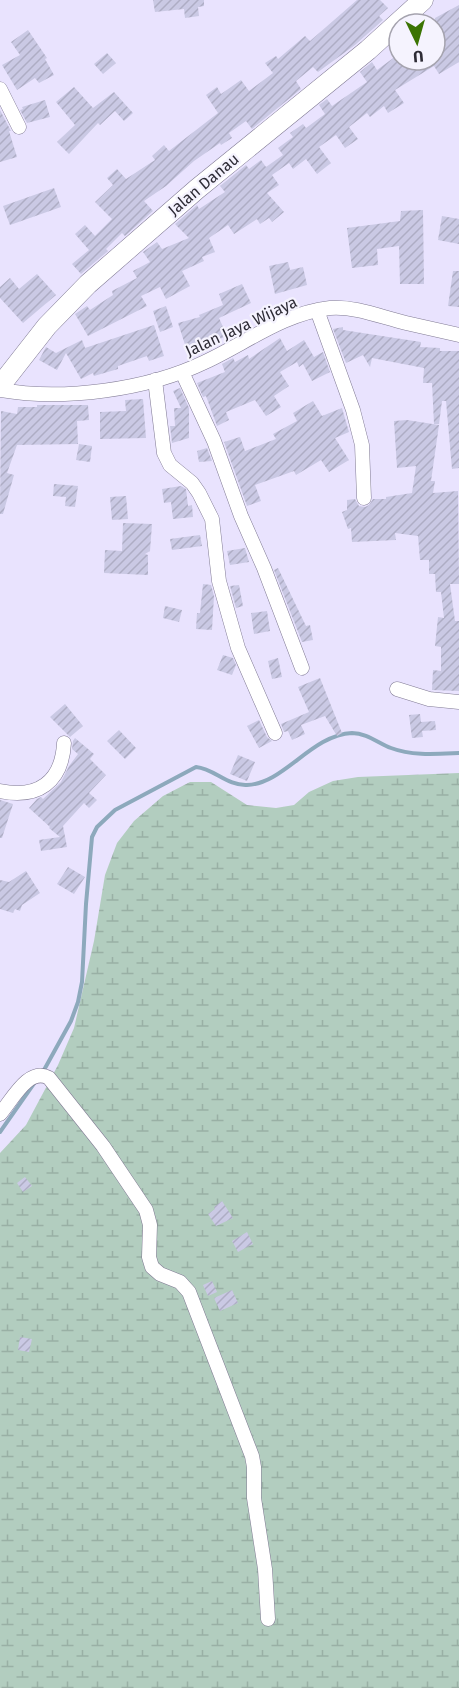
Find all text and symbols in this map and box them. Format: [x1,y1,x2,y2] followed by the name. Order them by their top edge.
[387,12,447,72] north arrow
[412,47,424,66] text: U
[164,149,243,219] street label: Jalan Danau
[182,292,300,361] street label: Jalan Jaya Wijaya

